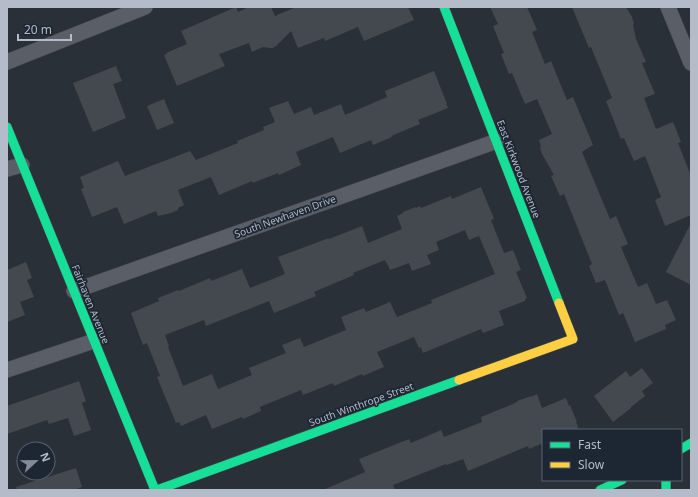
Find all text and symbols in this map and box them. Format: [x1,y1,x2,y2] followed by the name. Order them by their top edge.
[18,16,71,42] scale bar
[24,21,52,38] text: 20 m
[494,118,544,220] street label: East Kirkwood Avenue
[232,191,338,241] street label: South Newhaven Drive
[69,262,113,346] street label: Fairhaven Avenue
[307,378,416,429] street label: South Winthrope Street
[542,429,682,481] legend
[578,436,602,453] text: Fast
[16,441,56,481] north arrow
[37,450,54,464] text: N
[578,456,605,473] text: Slow

